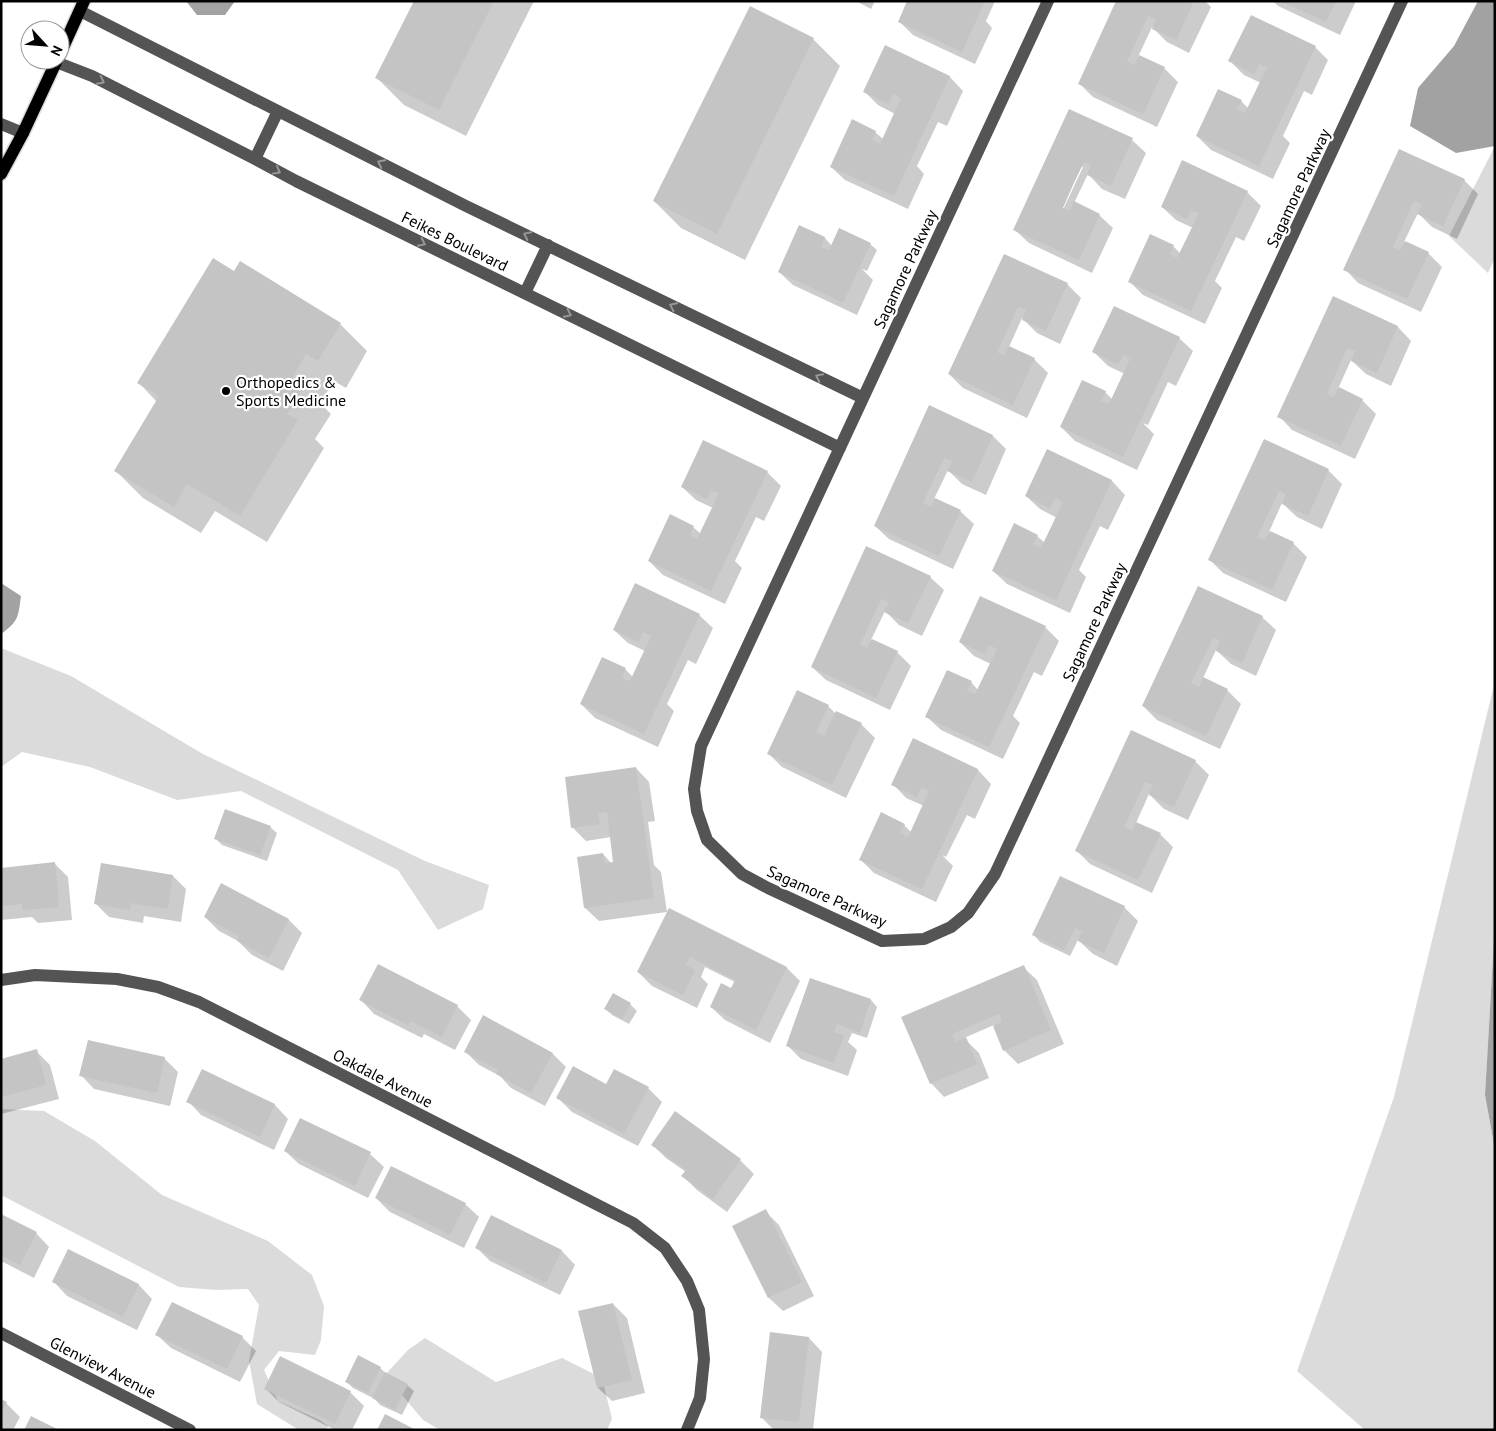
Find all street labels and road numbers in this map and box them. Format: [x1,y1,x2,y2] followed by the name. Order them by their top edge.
[1262,125,1335,251] street label: Sagamore Parkway
[869,206,942,332] street label: Sagamore Parkway
[398,207,512,275] street label: Feikes Boulevard
[1058,559,1131,685] street label: Sagamore Parkway
[764,861,890,932] street label: Sagamore Parkway
[330,1044,436,1112] street label: Oakdale Avenue
[47,1332,159,1402] street label: Glenview Avenue

